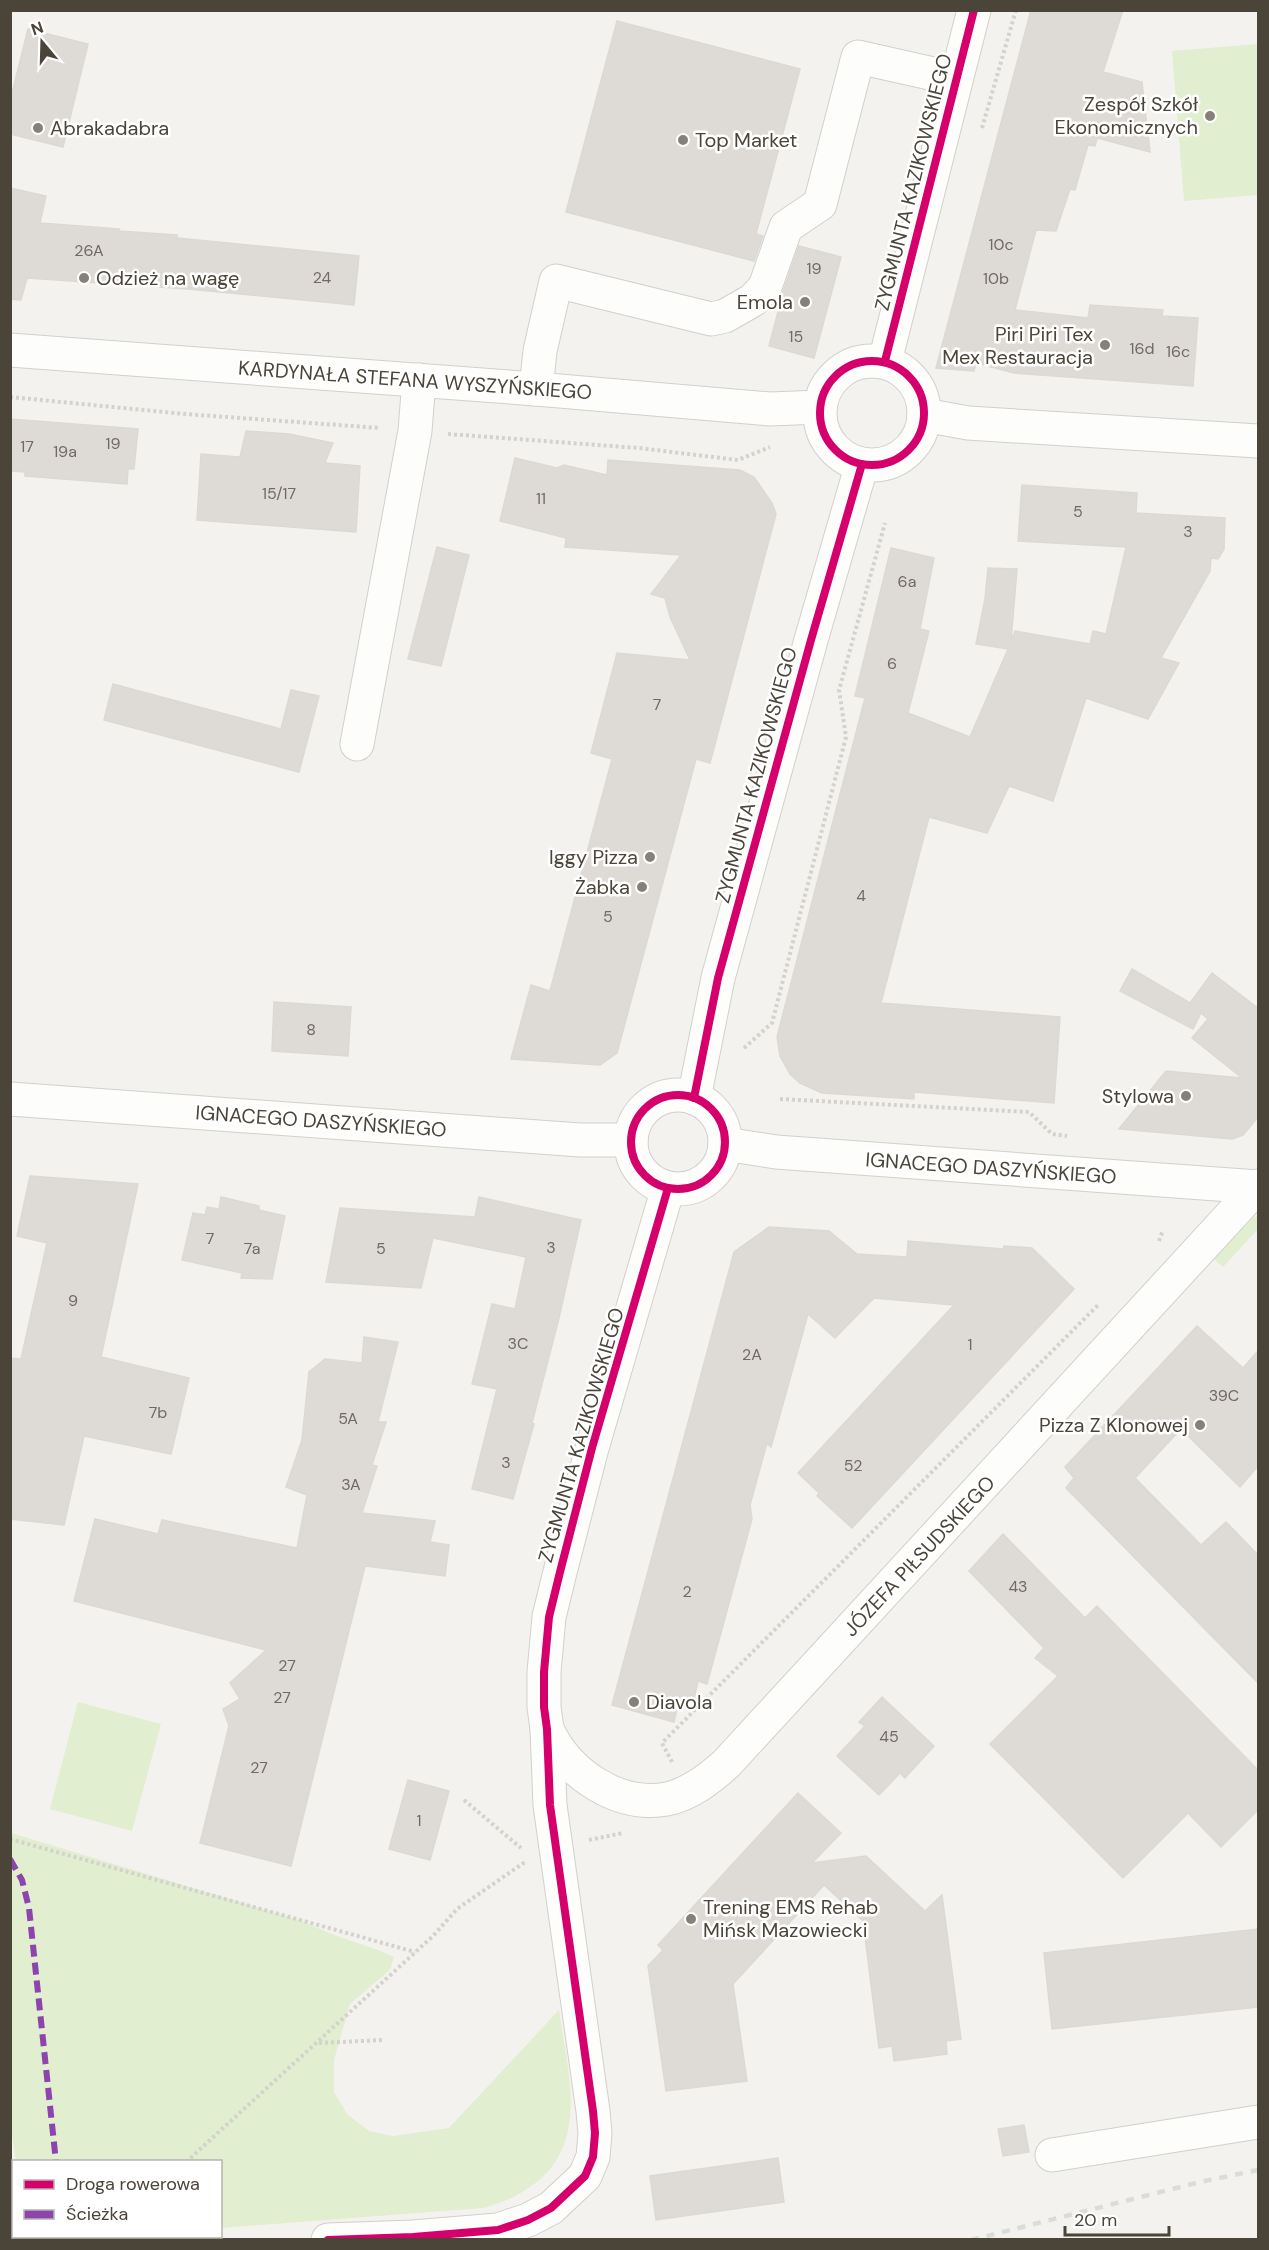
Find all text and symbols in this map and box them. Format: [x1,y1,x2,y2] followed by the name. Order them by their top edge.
[12,12,72,72] north arrow
[28,16,46,40] text: N
[868,51,958,313] street label: ZYGMUNTA KAZIKOWSKIEGO
[1055,91,1198,140] place label: Zespół Szkół Ekonomicznych
[1203,109,1217,123] marker: Zespół Szkół Ekonomicznych
[50,115,169,141] place label: Abrakadabra
[31,121,45,135] marker: Abrakadabra
[695,127,798,153] place label: Top Market
[676,133,690,147] marker: Top Market
[988,234,1014,255] house number: 10c
[74,240,104,261] house number: 26A
[806,258,822,279] house number: 19
[96,265,239,291] place label: Odzież na wagę
[313,267,332,288] house number: 24
[983,268,1009,289] house number: 10b
[77,271,91,285] marker: Odzież na wagę
[737,289,793,315] place label: Emola
[798,295,812,309] marker: Emola
[942,321,1093,370] place label: Piri Piri Tex Mex Restauracja
[789,326,803,347] house number: 15
[1098,338,1112,352] marker: Piri Piri Tex Mex Restauracja
[1129,338,1155,359] house number: 16d
[1166,341,1190,362] house number: 16c
[237,355,593,405] street label: KARDYNAŁA STEFANA WYSZYŃSKIEGO
[105,433,121,454] house number: 19
[20,436,34,457] house number: 17
[53,441,77,462] house number: 19a
[262,483,296,504] house number: 15/17
[536,488,546,509] house number: 11
[1073,501,1083,522] house number: 5
[1183,521,1193,542] house number: 3
[898,571,916,592] house number: 6a
[709,644,803,906] street label: ZYGMUNTA KAZIKOWSKIEGO
[887,653,897,674] house number: 6
[653,694,661,715] house number: 7
[549,844,638,870] place label: Iggy Pizza
[643,850,657,864] marker: Iggy Pizza
[575,874,630,900] place label: Żabka
[635,880,649,894] marker: Żabka
[856,885,866,906] house number: 4
[603,906,613,927] house number: 5
[306,1019,316,1040] house number: 8
[1102,1083,1174,1109] place label: Stylowa
[1179,1089,1193,1103] marker: Stylowa
[195,1099,447,1143] street label: IGNACEGO DASZYŃSKIEGO
[865,1146,1117,1190] street label: IGNACEGO DASZYŃSKIEGO
[206,1228,214,1249] house number: 7
[546,1237,556,1258] house number: 3
[244,1238,260,1259] house number: 7a
[376,1238,386,1259] house number: 5
[68,1290,78,1311] house number: 9
[532,1305,630,1565] street label: ZYGMUNTA KAZIKOWSKIEGO
[508,1333,528,1354] house number: 3C
[968,1334,973,1355] house number: 1
[742,1344,762,1365] house number: 2A
[1209,1385,1239,1406] house number: 39C
[149,1402,167,1423] house number: 7b
[338,1408,358,1429] house number: 5A
[1039,1412,1188,1438] place label: Pizza Z Klonowej
[1193,1418,1207,1432] marker: Pizza Z Klonowej
[501,1452,511,1473] house number: 3
[844,1455,862,1476] house number: 52
[838,1470,1000,1642] street label: JÓZEFA PIŁSUDSKIEGO
[341,1474,361,1495] house number: 3A
[1008,1576,1028,1597] house number: 43
[682,1581,692,1602] house number: 2
[278,1655,296,1676] house number: 27
[273,1687,291,1708] house number: 27
[646,1689,712,1715] place label: Diavola
[627,1695,641,1709] marker: Diavola
[879,1726,899,1747] house number: 45
[250,1757,268,1778] house number: 27
[417,1810,422,1831] house number: 1
[703,1894,878,1943] place label: Trening EMS Rehab Mińsk Mazowiecki
[684,1912,698,1926] marker: Trening EMS Rehab Mińsk Mazowiecki
[12,2160,222,2238] legend
[66,2172,200,2196] text: Droga rowerowa
[1065,2199,1168,2237] scale bar
[66,2202,128,2226] text: Ścieżka
[1074,2208,1117,2232] text: 20 m

